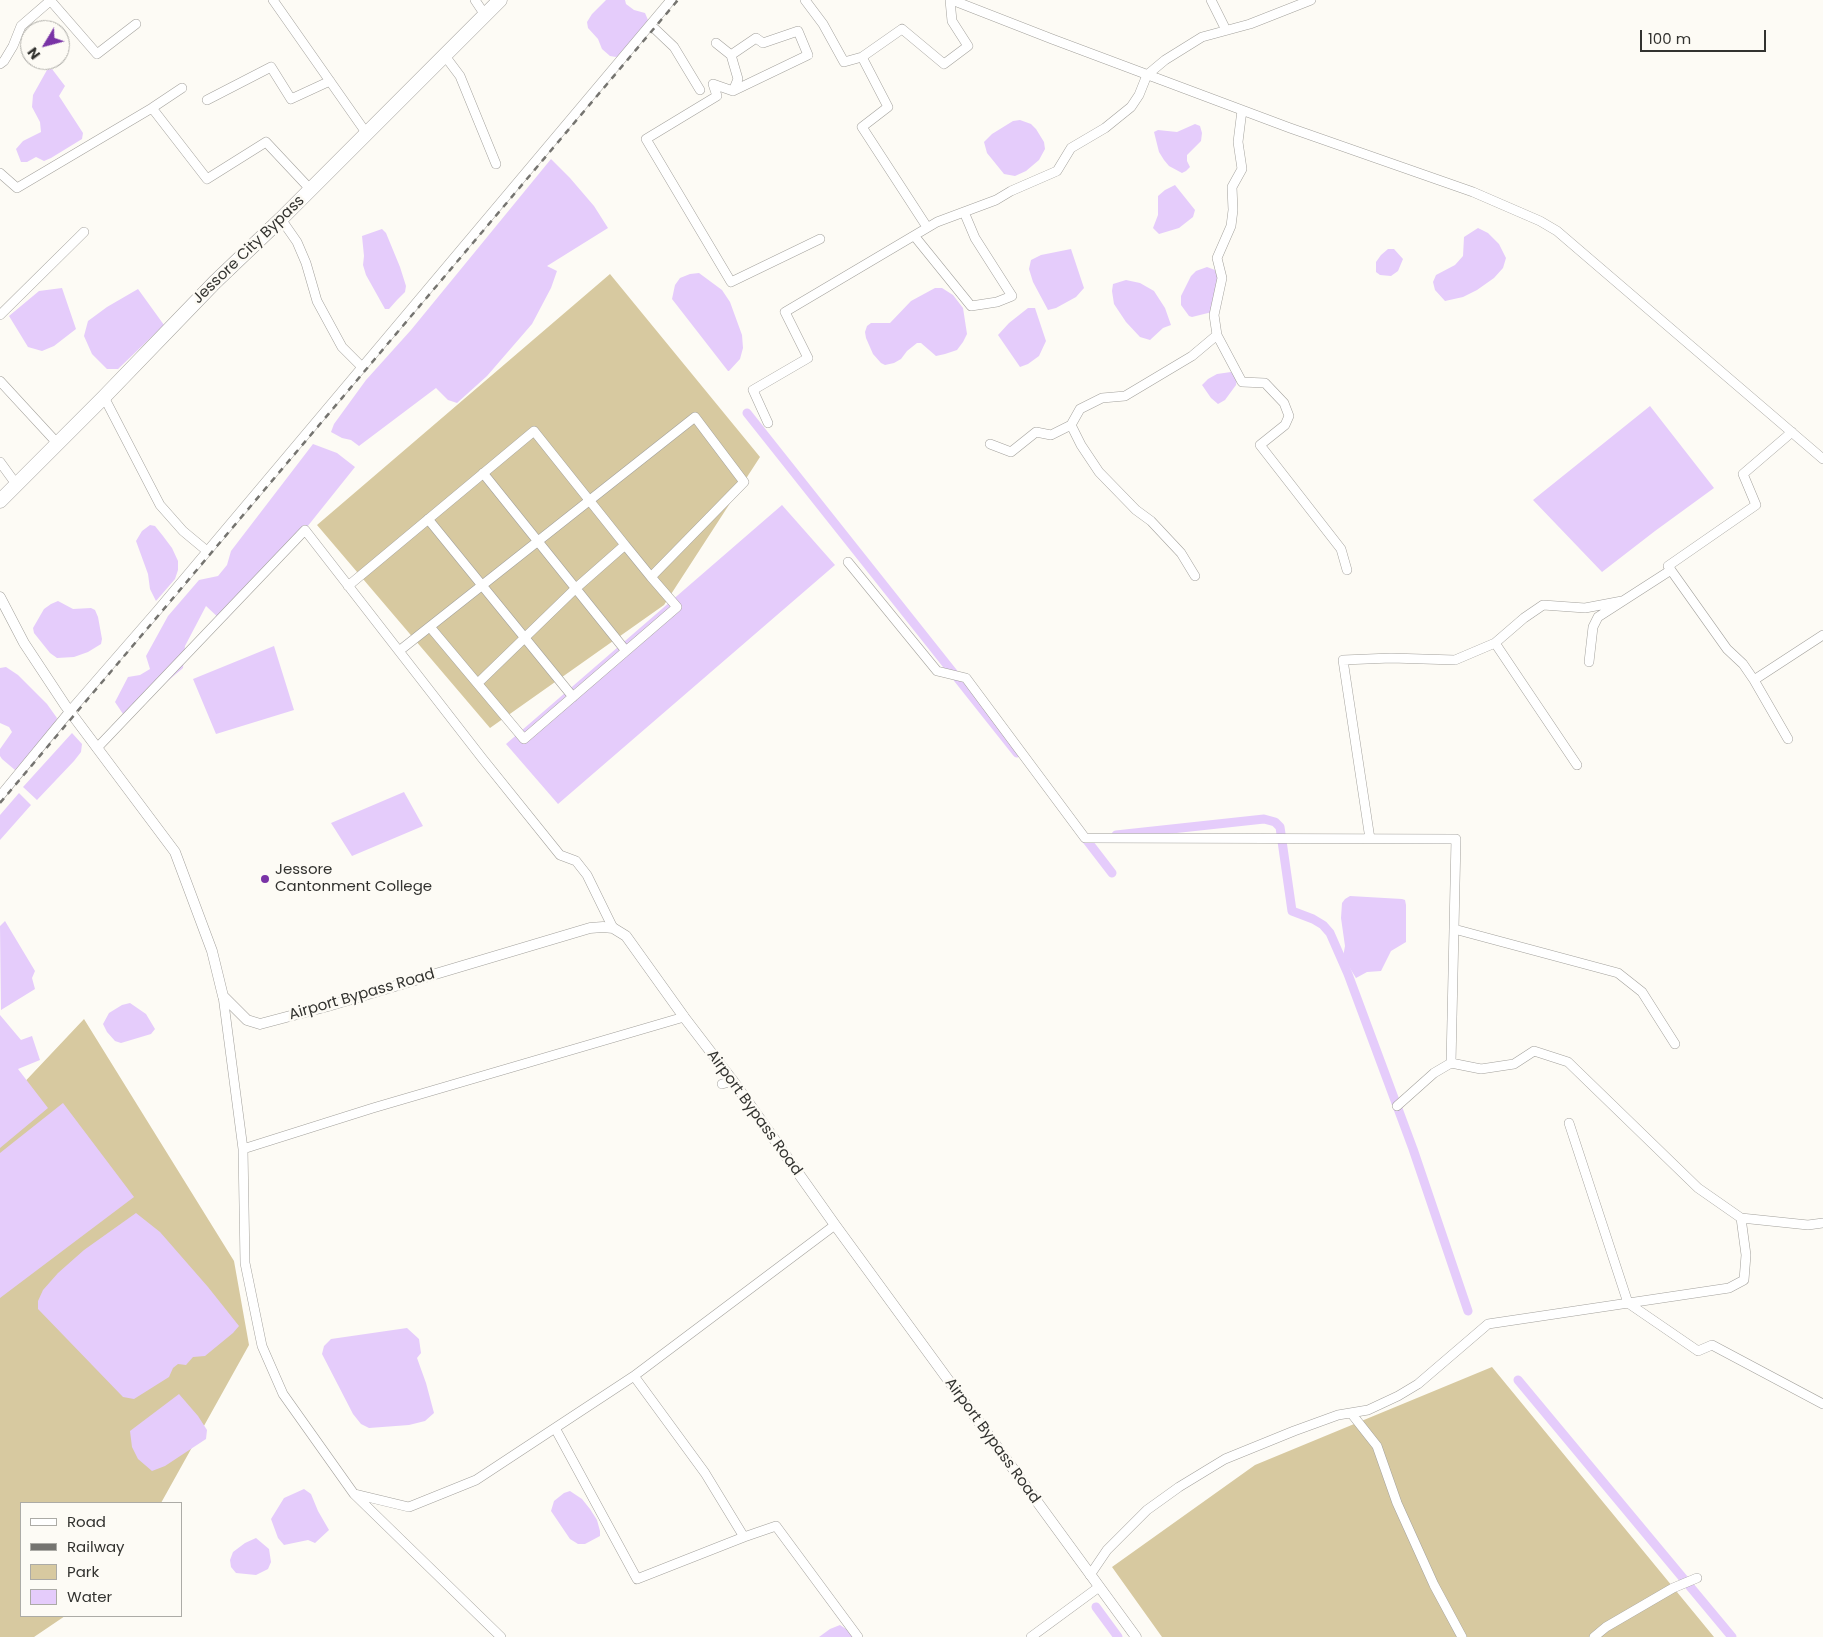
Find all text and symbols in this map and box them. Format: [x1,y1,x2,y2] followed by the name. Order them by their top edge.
[20,20,70,70] north arrow
[1643,20,1769,52] scale bar
[1648,28,1691,49] text: 100 m
[23,43,45,64] text: N
[189,192,309,308] street label: Jessore City Bypass
[275,861,432,896] place label: Jessore Cantonment College
[259,873,271,885] marker: Jessore Cantonment College
[287,966,437,1024] street label: Airport Bypass Road
[702,1047,806,1179] street label: Airport Bypass Road
[940,1375,1044,1507] street label: Airport Bypass Road
[20,1502,182,1617] legend
[67,1511,106,1532] text: Road
[67,1536,125,1557] text: Railway
[67,1561,99,1582] text: Park
[67,1586,112,1607] text: Water

